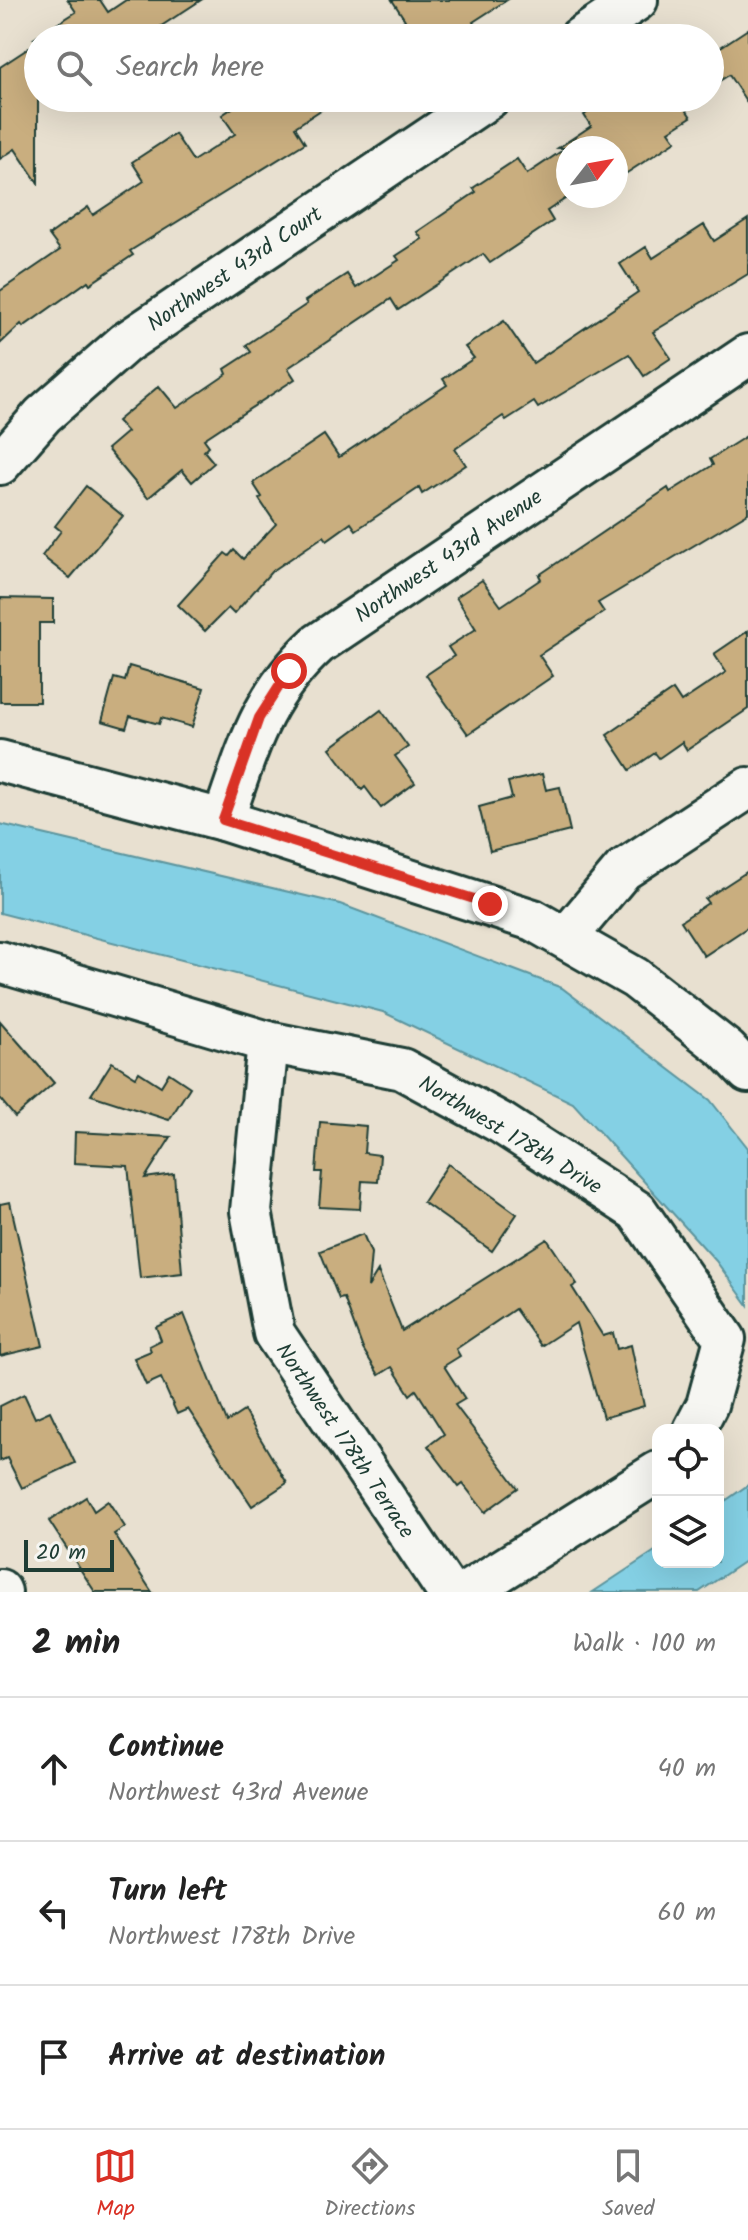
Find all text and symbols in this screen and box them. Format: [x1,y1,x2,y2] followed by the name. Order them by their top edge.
[24,24,724,112] search box
[116,44,264,92] text: Search here
[52,46,96,90] icon: search
[556,136,628,208] north arrow
[141,198,331,342] street label: Northwest 43rd Court
[348,481,551,633] street label: Northwest 43rd Avenue
[271,653,307,689] route start
[472,886,508,922] route end
[411,1067,608,1205] street label: Northwest 178th Drive
[265,1336,423,1546] street label: Northwest 178th Terrace
[652,1424,724,1568] map controls
[652,1424,724,1496] button: locate
[652,1496,724,1568] button: layers
[24,1536,114,1572] scale bar
[36,1536,86,1571] text: 20 m
[32,1617,120,1671] text: 2 min
[573,1623,716,1665] text: Walk · 100 m
[108,1724,224,1772] text: Continue
[32,1747,76,1791] icon: ahead
[658,1748,716,1790] text: 40 m
[108,1772,368,1814] text: Northwest 43rd Avenue
[108,1868,227,1916] text: Turn left
[32,1891,76,1935] icon: left
[657,1892,716,1934] text: 60 m
[108,1916,355,1958] text: Northwest 178th Drive
[108,2033,385,2081] text: Arrive at destination
[32,2035,76,2079] icon: arrive
[93,2144,137,2227] tab: Map
[324,2144,416,2227] tab: Directions
[602,2144,655,2227] tab: Saved

